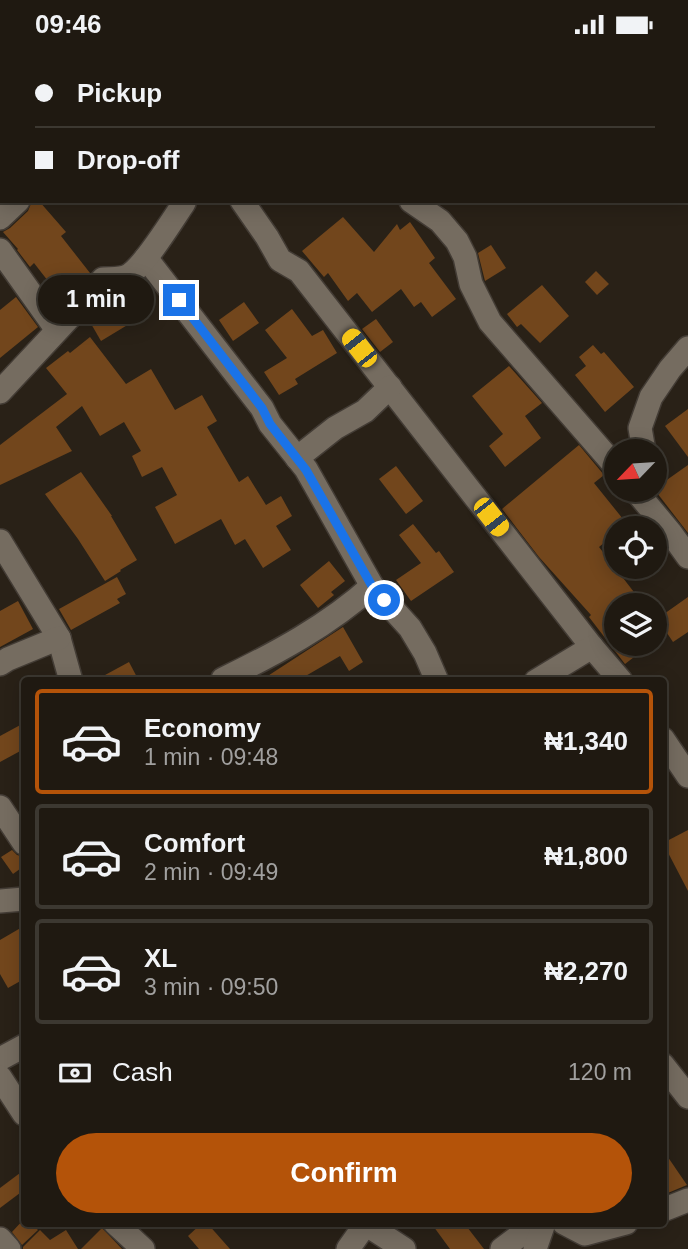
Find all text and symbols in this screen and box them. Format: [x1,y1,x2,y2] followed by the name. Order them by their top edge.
[35,9,102,39] text: 09:46
[77,78,162,108] text: Pickup
[77,145,180,175] text: Drop-off
[39,275,154,325] callout: 1 min
[163,284,195,316] route end
[66,286,126,312] text: 1 min
[338,325,381,371] car
[604,439,667,502] north arrow
[604,439,667,656] map controls
[470,494,513,540] car
[604,516,667,579] button: locate
[368,584,400,616] route start
[604,593,667,656] button: layers
[60,710,123,773] icon: car
[144,713,261,743] text: Economy
[544,726,628,756] text: ₦1,340
[144,744,278,770] text: 1 min · 09:48
[60,825,123,888] icon: car
[144,828,245,858] text: Comfort
[544,841,628,871] text: ₦1,800
[144,859,278,885] text: 2 min · 09:49
[60,940,123,1003] icon: car
[144,943,177,973] text: XL
[544,956,628,986] text: ₦2,270
[144,974,278,1000] text: 3 min · 09:50
[56,1054,94,1092] icon: cash
[112,1057,173,1087] text: Cash
[568,1059,632,1085] text: 120 m
[56,1133,632,1213] button: Confirm

